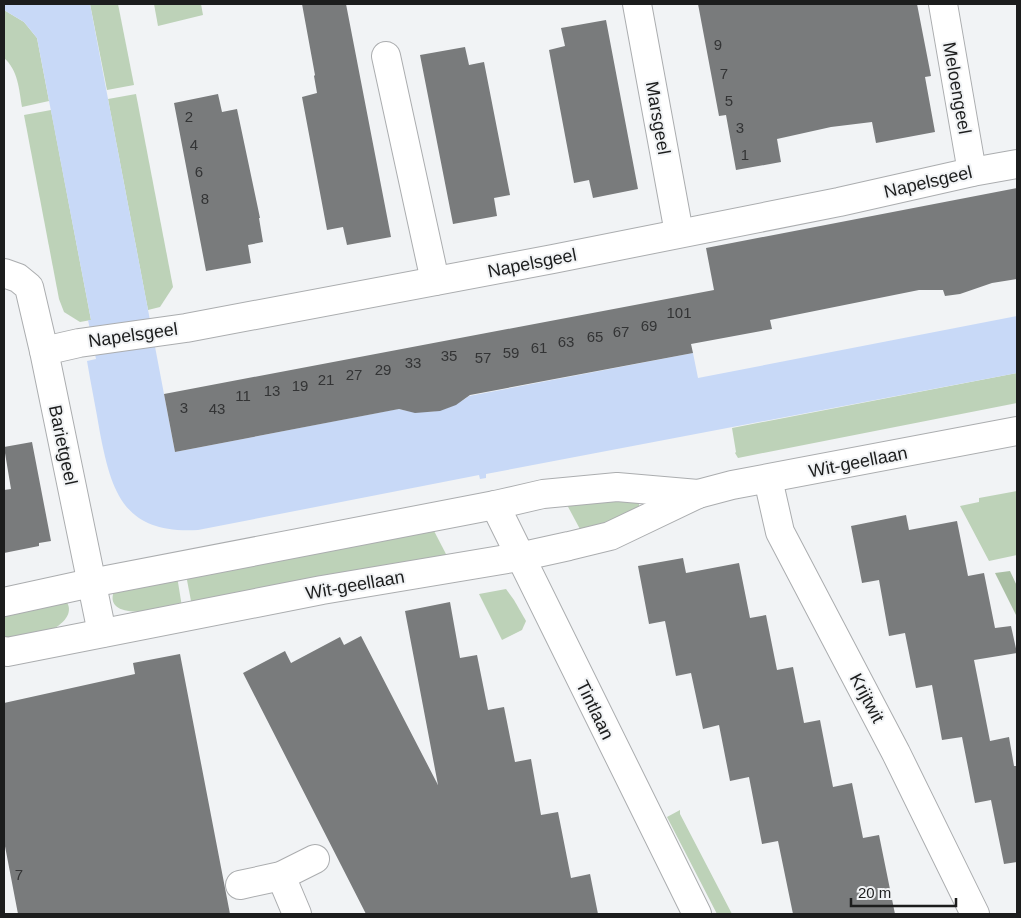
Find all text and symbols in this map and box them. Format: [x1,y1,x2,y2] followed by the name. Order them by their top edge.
[714,36,722,53] house number: 9
[939,40,975,136] street label: Meloengeel
[720,65,728,82] house number: 7
[642,80,674,156] street label: Marsgeel
[725,92,733,109] house number: 5
[185,108,193,125] house number: 2
[736,119,744,136] house number: 3
[190,136,198,153] house number: 4
[741,146,749,163] house number: 1
[882,162,974,202] street label: Napelsgeel
[195,163,203,180] house number: 6
[201,190,209,207] house number: 8
[486,245,578,281] street label: Napelsgeel
[666,304,692,321] house number: 101
[641,317,657,334] house number: 69
[87,319,179,351] street label: Napelsgeel
[613,323,629,340] house number: 67
[587,328,603,345] house number: 65
[558,333,574,350] house number: 63
[531,339,547,356] house number: 61
[503,344,519,361] house number: 59
[441,347,457,364] house number: 35
[475,349,491,366] house number: 57
[405,354,421,371] house number: 33
[375,361,391,378] house number: 29
[346,366,362,383] house number: 27
[318,371,334,388] house number: 21
[292,377,308,394] house number: 19
[264,382,280,399] house number: 13
[235,387,251,404] house number: 11
[180,399,188,416] house number: 3
[209,400,225,417] house number: 43
[45,403,81,487] street label: Barietgeel
[807,443,909,481] street label: Wit-geellaan
[304,566,406,604] street label: Wit-geellaan
[846,670,888,726] street label: Krijtwit
[572,677,618,743] street label: Tintlaan
[15,866,23,883] house number: 7
[851,876,956,908] scale bar
[858,884,891,901] text: 20 m

